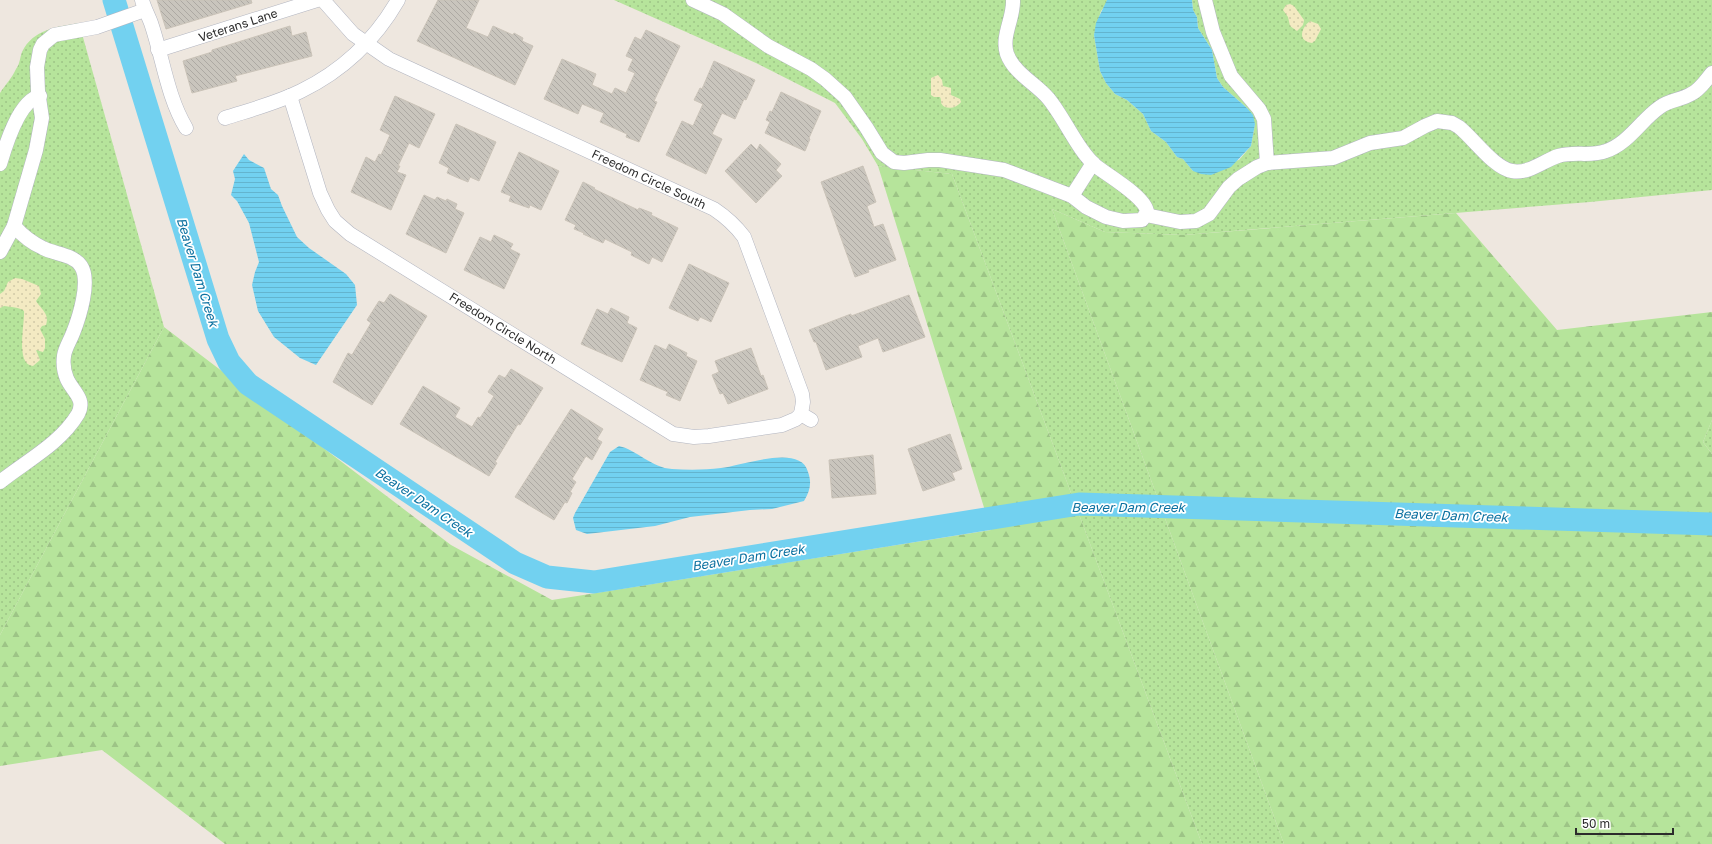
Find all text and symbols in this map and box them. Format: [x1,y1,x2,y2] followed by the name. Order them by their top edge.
[197,5,279,45] street label: Veterans Lane
[589,146,709,212] street label: Freedom Circle South
[174,215,223,330] water label: Beaver Dam Creek
[447,289,559,367] street label: Freedom Circle North
[372,464,477,541] water label: Beaver Dam Creek
[1071,499,1186,515] water label: Beaver Dam Creek
[1394,505,1510,525] water label: Beaver Dam Creek
[691,540,807,574] water label: Beaver Dam Creek
[1576,810,1673,836] scale bar
[1582,816,1610,831] text: 50 m

